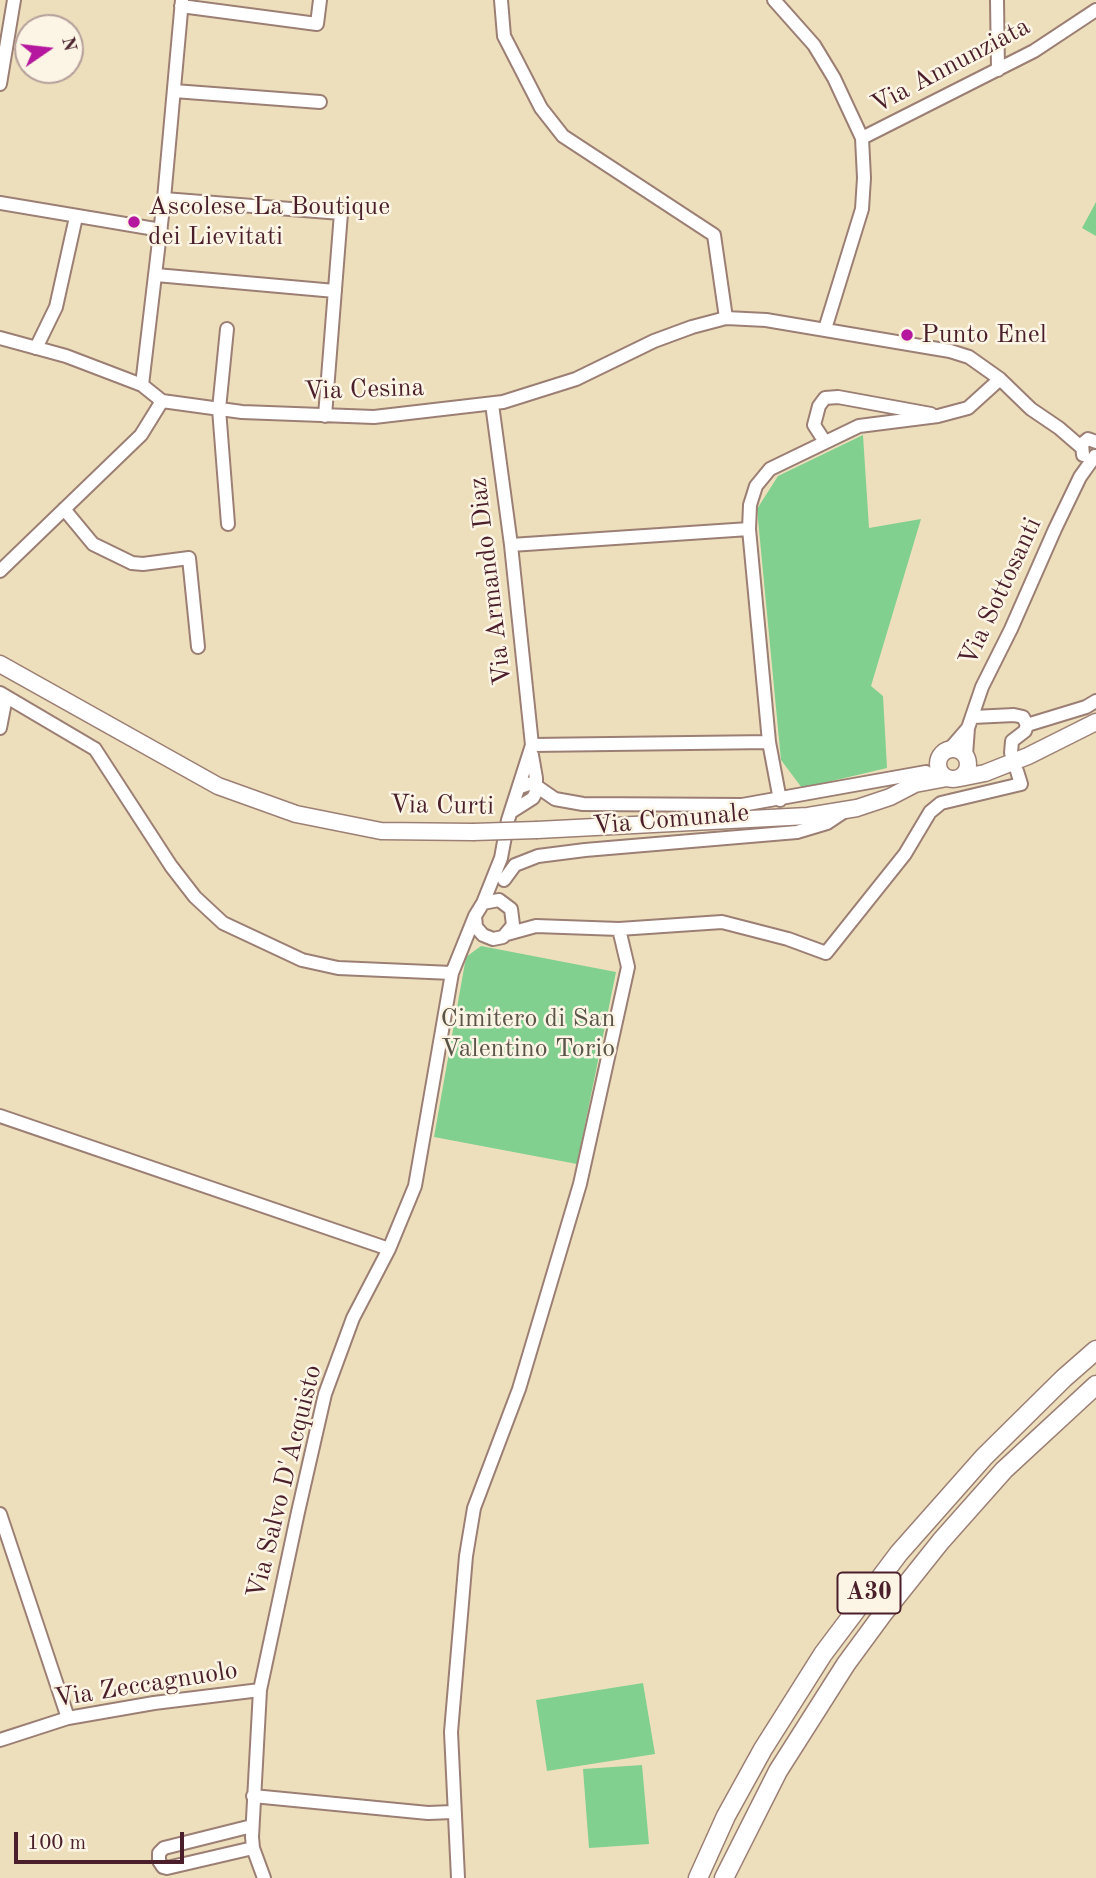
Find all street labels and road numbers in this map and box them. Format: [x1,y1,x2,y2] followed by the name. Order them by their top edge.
[866,11,1036,121] street label: Via Annunziata
[303,372,425,408] street label: Via Cesina
[463,475,519,687] street label: Via Armando Diaz
[953,513,1049,671] street label: Via Sottosanti
[390,789,494,823] street label: Via Curti
[592,798,750,842] street label: Via Comunale
[241,1362,329,1602] street label: Via Salvo D'Acquisto
[838,1573,900,1614] road number: A30
[52,1655,240,1715] street label: Via Zeccagnuolo

